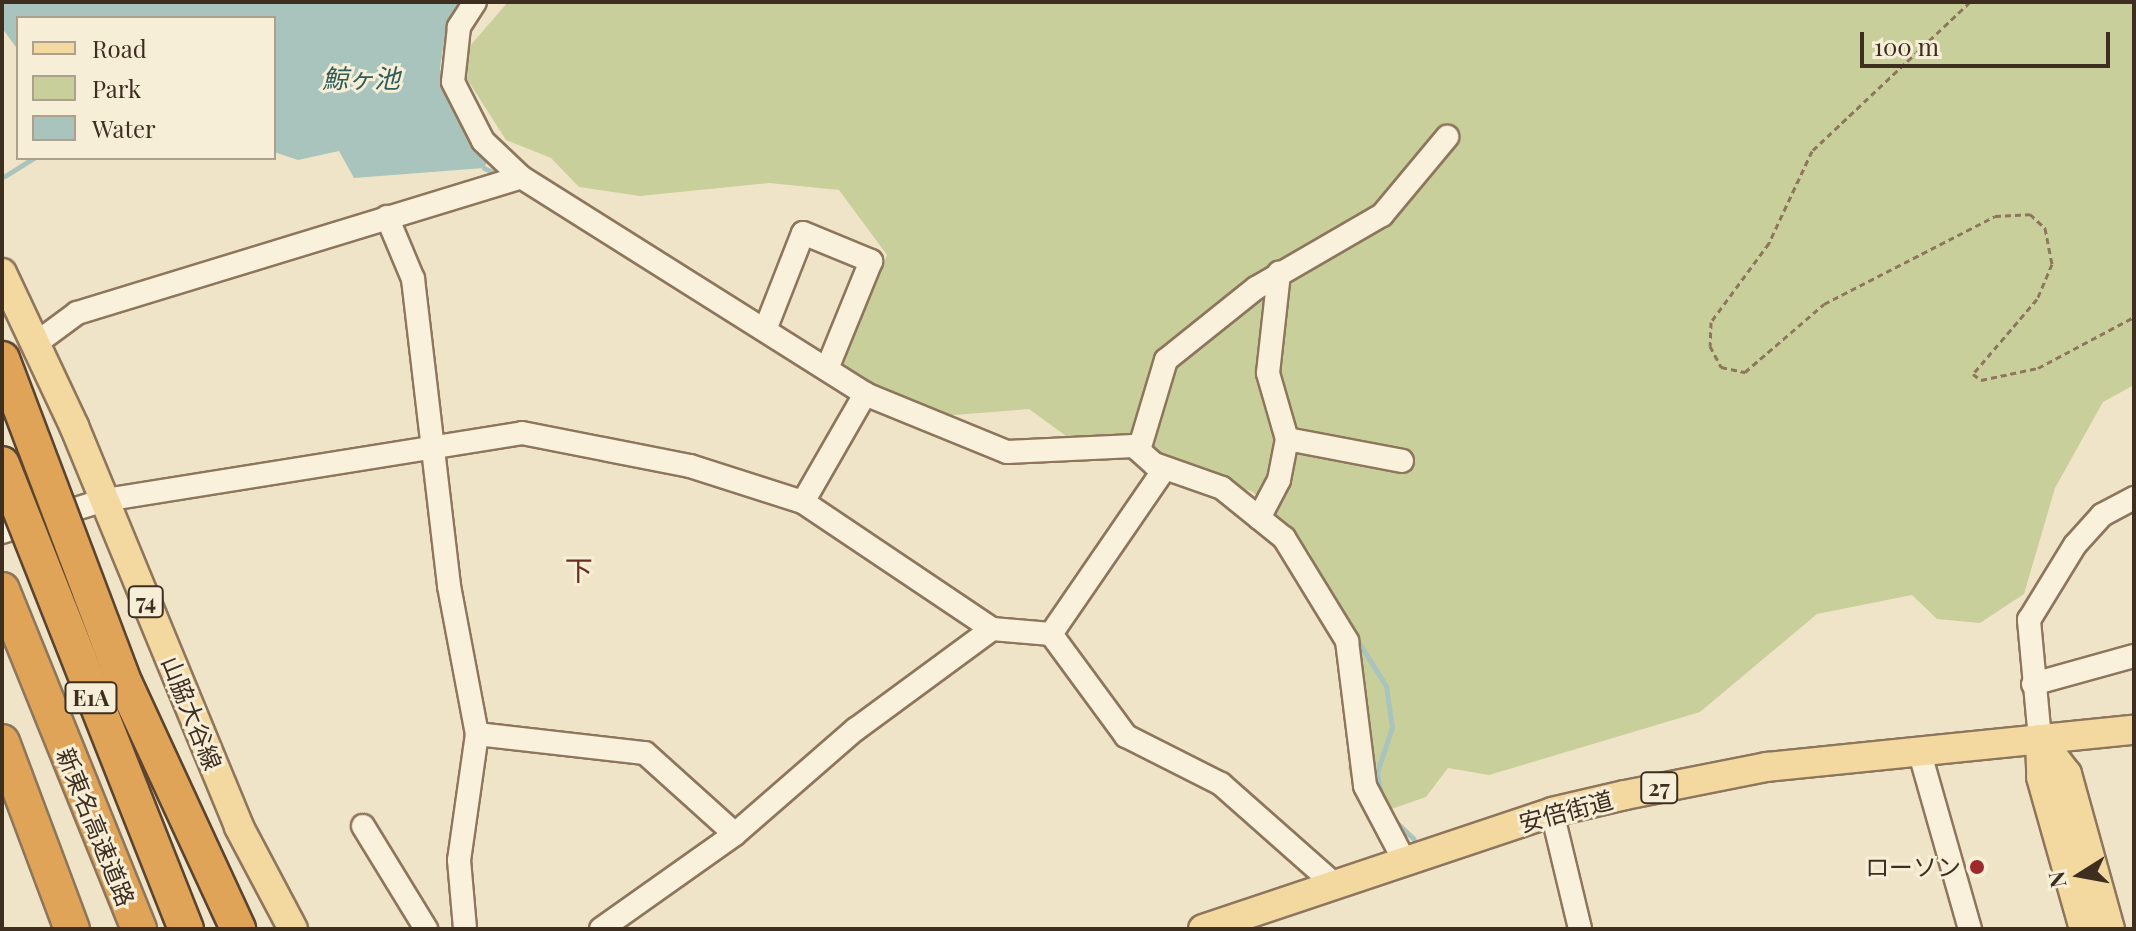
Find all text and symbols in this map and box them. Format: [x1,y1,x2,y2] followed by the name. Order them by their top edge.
[16,16,276,160] legend
[1864,16,2114,66] scale bar
[1874,30,1939,62] text: 100 m
[92,32,147,64] text: Road
[322,62,400,94] water label: 鯨ヶ池
[92,72,141,104] text: Park
[92,112,156,144] text: Water
[565,553,593,587] district label: 下
[126,584,166,620] road number: 74
[156,652,228,774] street label: 山脇大谷線
[63,680,119,716] road number: E1A
[51,744,141,910] street label: 新東名高速道路
[1639,770,1679,806] road number: 27
[1516,785,1616,837] street label: 安倍街道
[2040,835,2120,915] north arrow
[1865,853,1961,881] place label: ローソン
[1968,858,1986,876] marker: ローソン
[2040,869,2073,890] text: N

